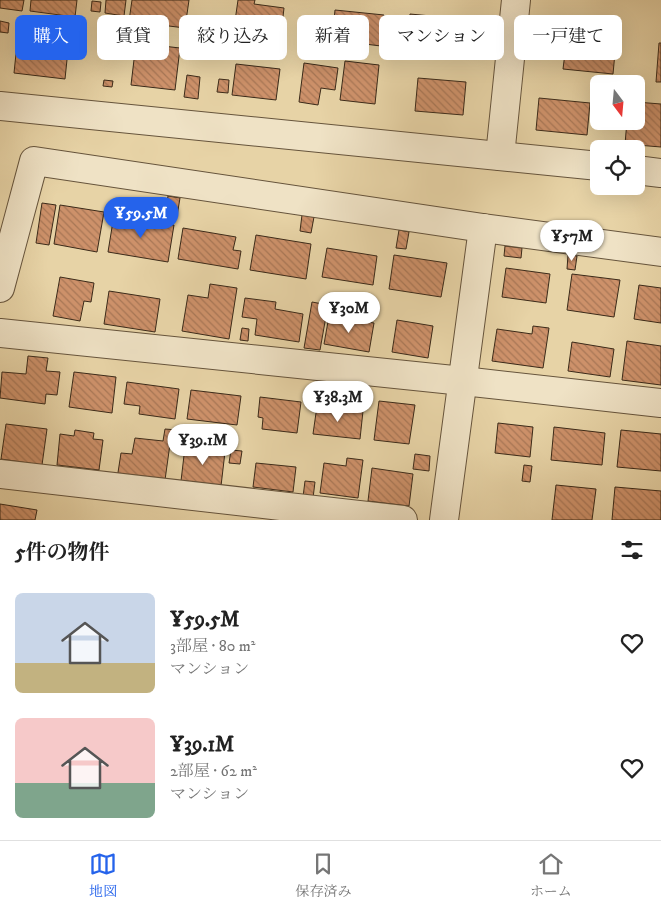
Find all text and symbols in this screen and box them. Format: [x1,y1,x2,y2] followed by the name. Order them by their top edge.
[15,15,87,60] chip: 購入
[97,15,169,60] chip: 賃貸
[179,15,287,60] chip: 絞り込み
[297,15,369,60] chip: 新着
[379,15,504,60] chip: マンション
[514,15,622,60] chip: 一戸建て
[590,75,645,130] north arrow
[590,75,645,195] map controls
[590,140,645,195] button: locate
[100,196,182,239] pin: ¥59.5M
[115,203,167,223] text: ¥59.5M
[542,220,602,262] pin: ¥57M
[551,226,593,246] text: ¥57M
[319,292,379,334] pin: ¥30M
[329,298,369,318] text: ¥30M
[297,380,379,423] pin: ¥38.3M
[313,387,363,407] text: ¥38.3M
[162,424,244,466] pin: ¥39.1M
[179,430,227,450] text: ¥39.1M
[618,536,646,564] icon: filters
[15,540,109,566] text: 5件の物件
[170,607,239,633] text: ¥59.5M
[55,613,115,673] icon: home
[618,629,646,657] icon: heart
[170,636,255,656] text: 3部屋 · 80 m²
[170,659,249,679] text: マンション
[170,732,234,758] text: ¥39.1M
[55,738,115,798] icon: home
[618,754,646,782] icon: heart
[170,761,257,781] text: 2部屋 · 62 m²
[170,784,249,804] text: マンション
[89,850,117,901] tab: 地図
[295,850,351,901] tab: 保存済み
[530,850,572,901] tab: ホーム

